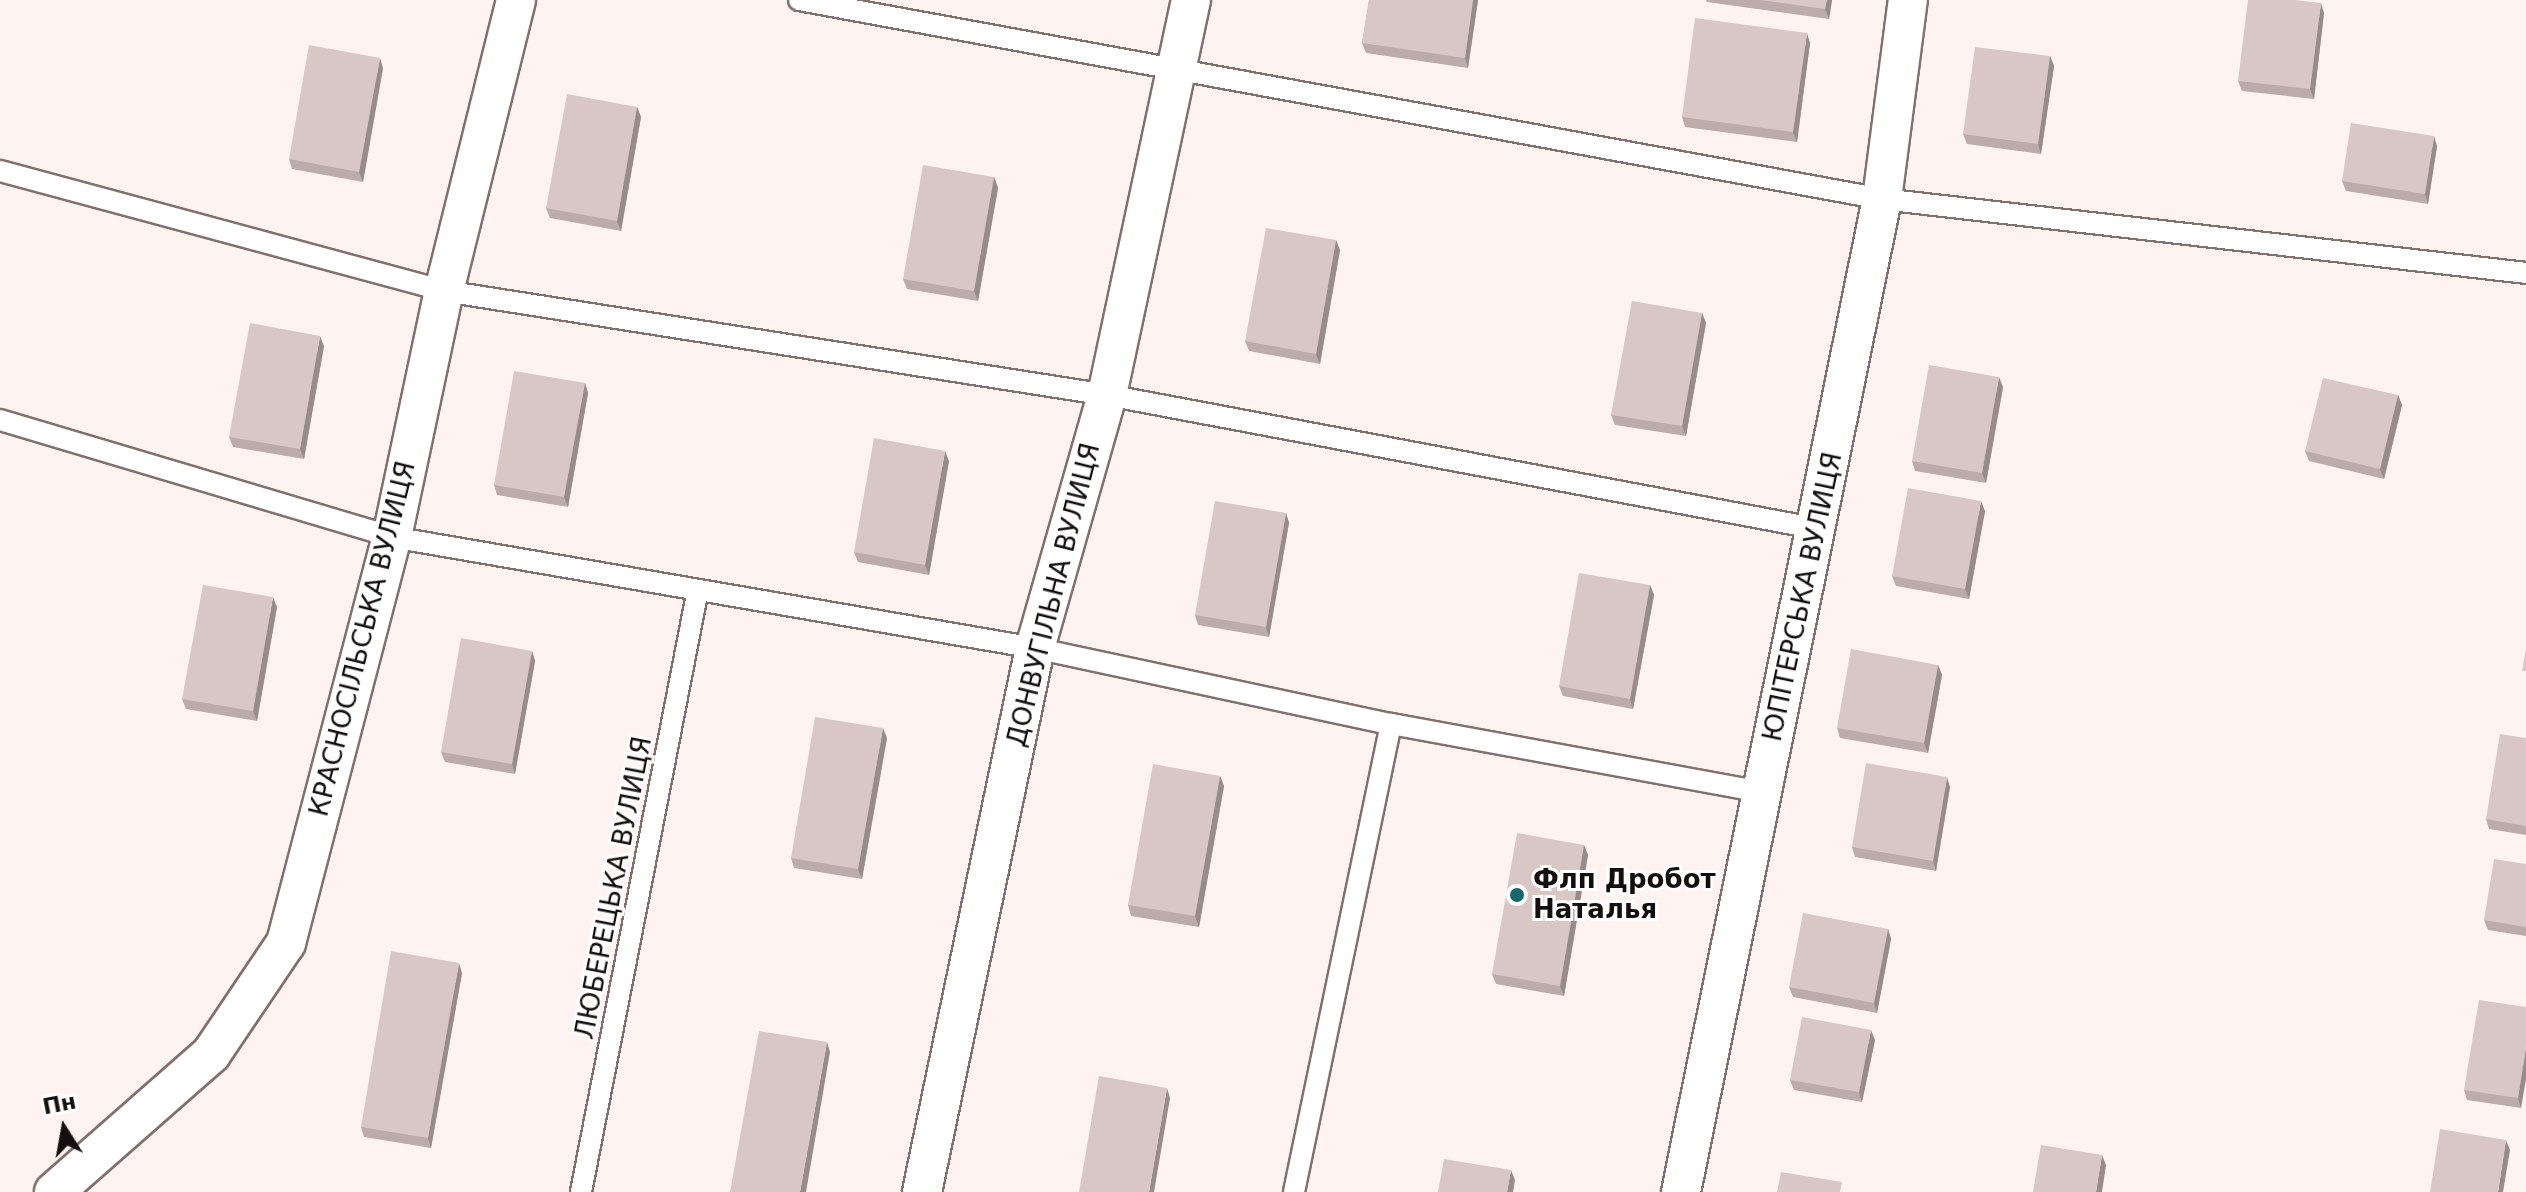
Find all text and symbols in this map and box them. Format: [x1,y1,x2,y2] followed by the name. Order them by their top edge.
[1001,440,1107,750] street label: ДОНВУГІЛЬНА ВУЛИЦЯ
[1757,450,1849,744] street label: ЮПІТЕРСЬКА ВУЛИЦЯ
[304,458,422,820] street label: КРАСНОСІЛЬСЬКА ВУЛИЦЯ
[569,734,659,1042] street label: ЛЮБЕРЕЦЬКА ВУЛИЦЯ
[1533,864,1716,926] place label: Флп Дробот Наталья
[1508,886,1526,904] marker: Флп Дробот Наталья
[24,1088,104,1168] north arrow
[40,1088,78,1119] text: Пн

